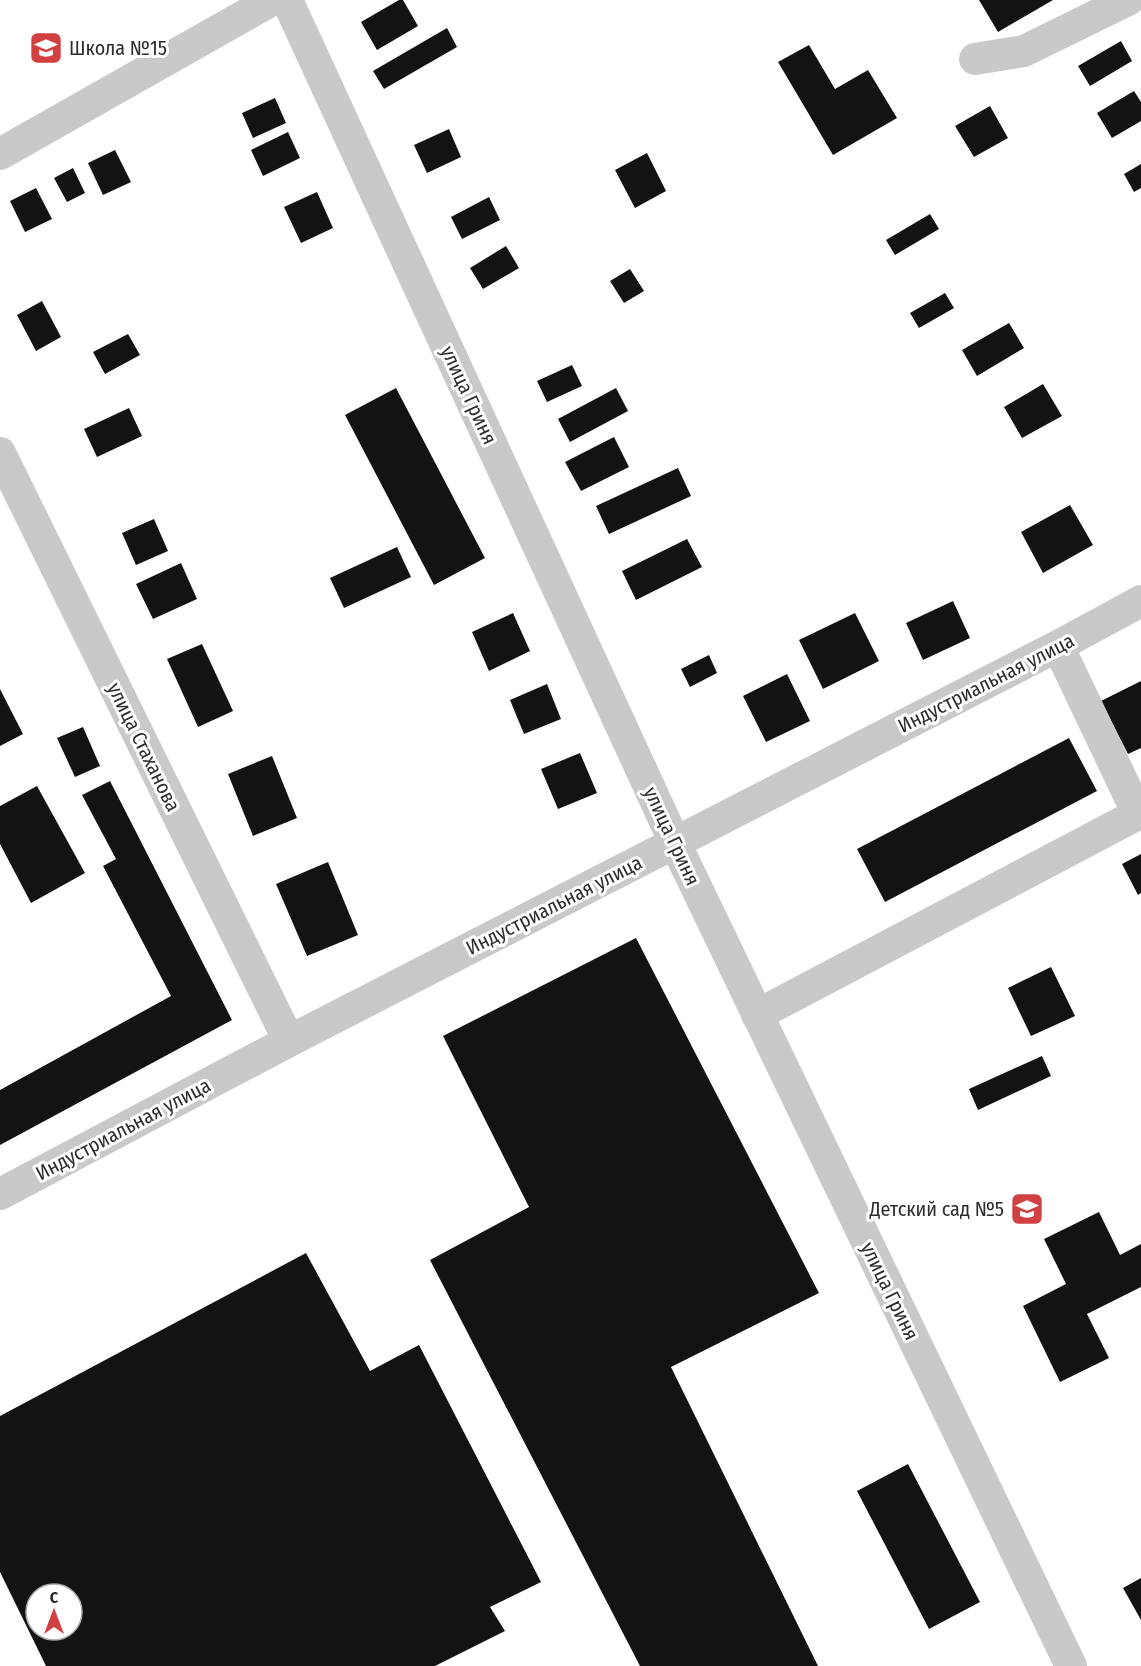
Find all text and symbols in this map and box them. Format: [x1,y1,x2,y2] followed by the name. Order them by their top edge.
[28,30,64,66] school or university icon: Школа №15
[69,36,167,60] place label: Школа №15
[436,342,502,448] street label: улица Гриня
[894,628,1078,738] street label: Индустриальная улица
[102,679,186,815] street label: улица Стаханова
[639,783,705,889] street label: улица Гриня
[462,850,646,960] street label: Индустриальная улица
[32,1073,214,1185] street label: Индустриальная улица
[1009,1191,1045,1227] school or university icon: Детский сад №5
[868,1197,1004,1221] place label: Детский сад №5
[856,1238,924,1344] street label: улица Гриня
[24,1582,84,1642] north arrow
[50,1588,59,1607] text: С

